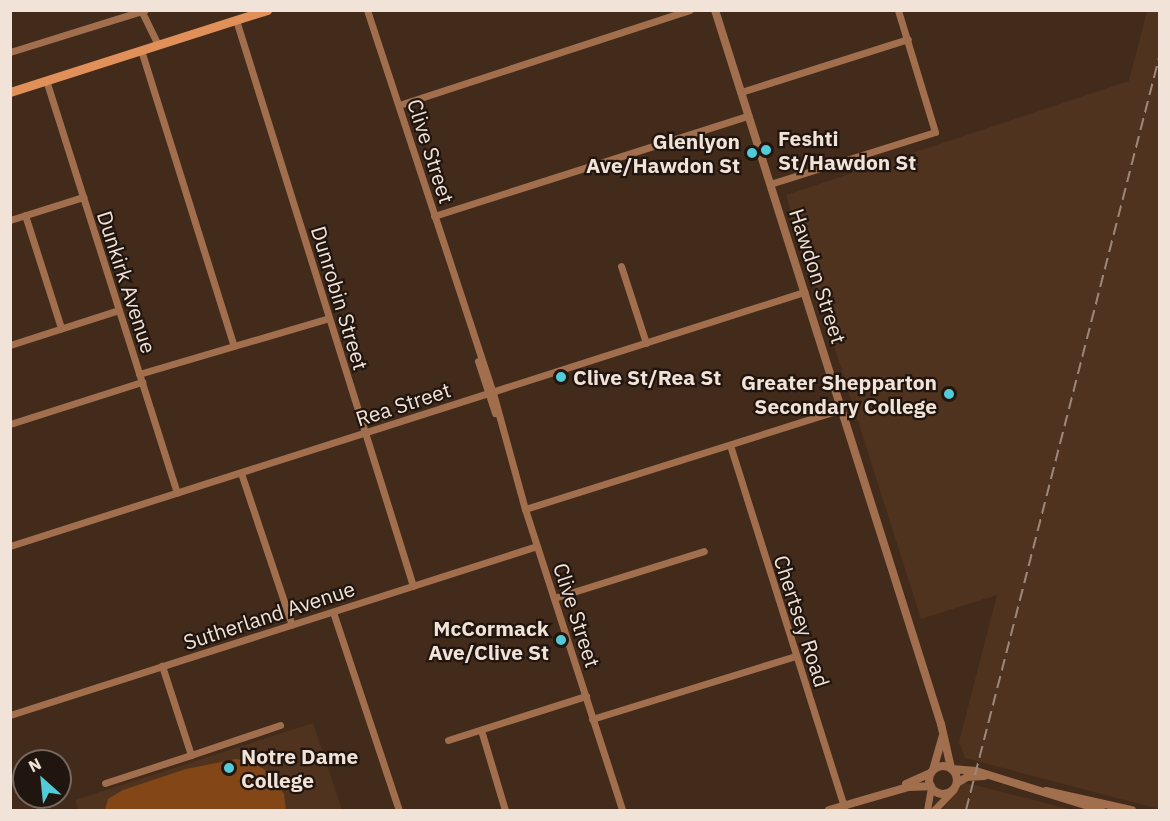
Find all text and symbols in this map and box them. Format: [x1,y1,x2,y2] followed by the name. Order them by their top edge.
[402,96,460,206] street label: Clive Street
[778,125,916,175] place label: Feshti St/Hawdon St
[586,128,740,178] place label: Glenlyon Ave/Hawdon St
[759,143,773,157] marker: Feshti St/Hawdon St
[745,146,759,160] marker: Glenlyon Ave/Hawdon St
[784,205,852,347] street label: Hawdon Street
[92,208,162,356] street label: Dunkirk Avenue
[306,223,374,373] street label: Dunrobin Street
[573,364,721,390] place label: Clive St/Rea St
[741,369,937,419] place label: Greater Shepparton Secondary College
[554,370,568,384] marker: Clive St/Rea St
[352,377,454,431] street label: Rea Street
[942,387,956,401] marker: Greater Shepparton Secondary College
[769,552,835,690] street label: Chertsey Road
[548,560,606,670] street label: Clive Street
[180,575,358,655] street label: Sutherland Avenue
[428,615,549,665] place label: McCormack Ave/Clive St
[554,633,568,647] marker: McCormack Ave/Clive St
[241,743,358,793] place label: Notre Dame College
[12,749,72,809] north arrow
[25,753,44,776] text: N
[222,761,236,775] marker: Notre Dame College

